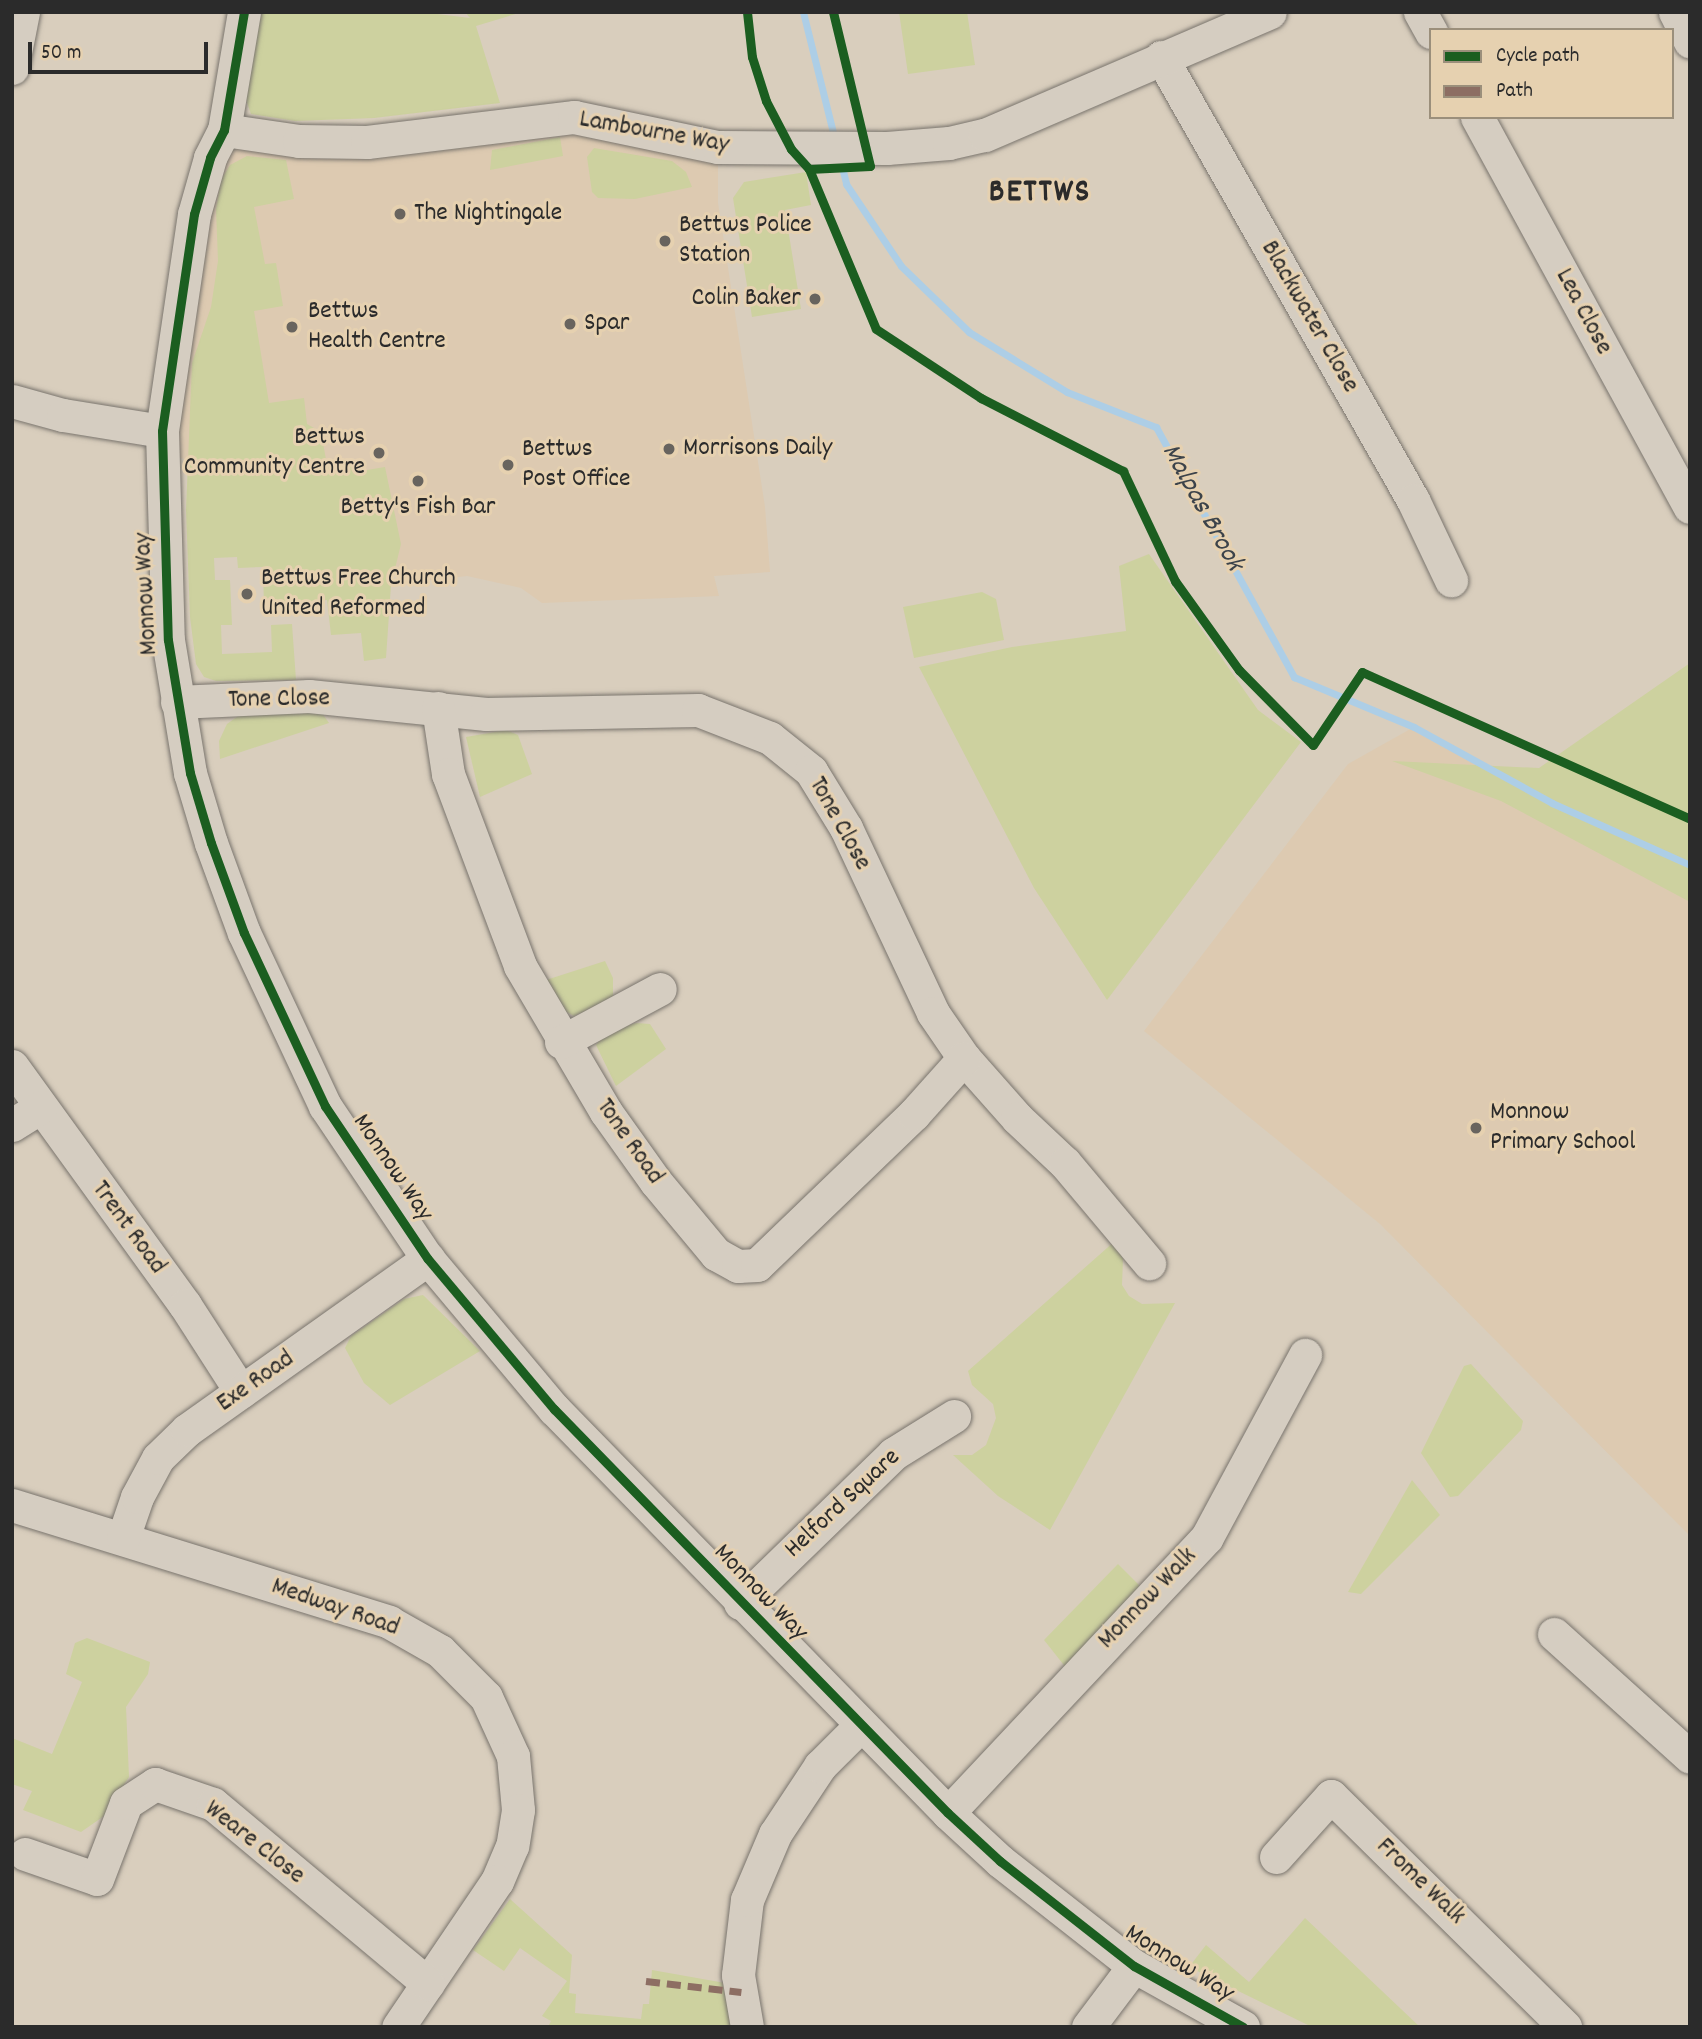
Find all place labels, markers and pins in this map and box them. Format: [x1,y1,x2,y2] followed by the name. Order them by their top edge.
[414,198,562,230] place label: The Nightingale
[392,206,408,222] marker: The Nightingale
[679,210,812,272] place label: Bettws Police Station
[657,233,673,249] marker: Bettws Police Station
[691,283,801,315] place label: Colin Baker
[807,291,823,307] marker: Colin Baker
[308,296,446,358] place label: Bettws Health Centre
[584,308,629,340] place label: Spar
[562,316,578,332] marker: Spar
[282,317,302,337] marker: Bettws Health Centre
[184,422,365,484] place label: Bettws Community Centre
[683,433,832,465] place label: Morrisons Daily
[522,434,630,496] place label: Bettws Post Office
[661,441,677,457] marker: Morrisons Daily
[371,445,387,461] marker: Bettws Community Centre
[500,457,516,473] marker: Bettws Post Office
[410,473,426,489] marker: Betty's Fish Bar
[341,492,495,524] place label: Betty's Fish Bar
[261,563,456,624] place label: Bettws Free Church United Reformed
[239,586,255,602] marker: Bettws Free Church United Reformed
[1490,1097,1636,1158] place label: Monnow Primary School
[1468,1120,1484,1136] marker: Monnow Primary School

